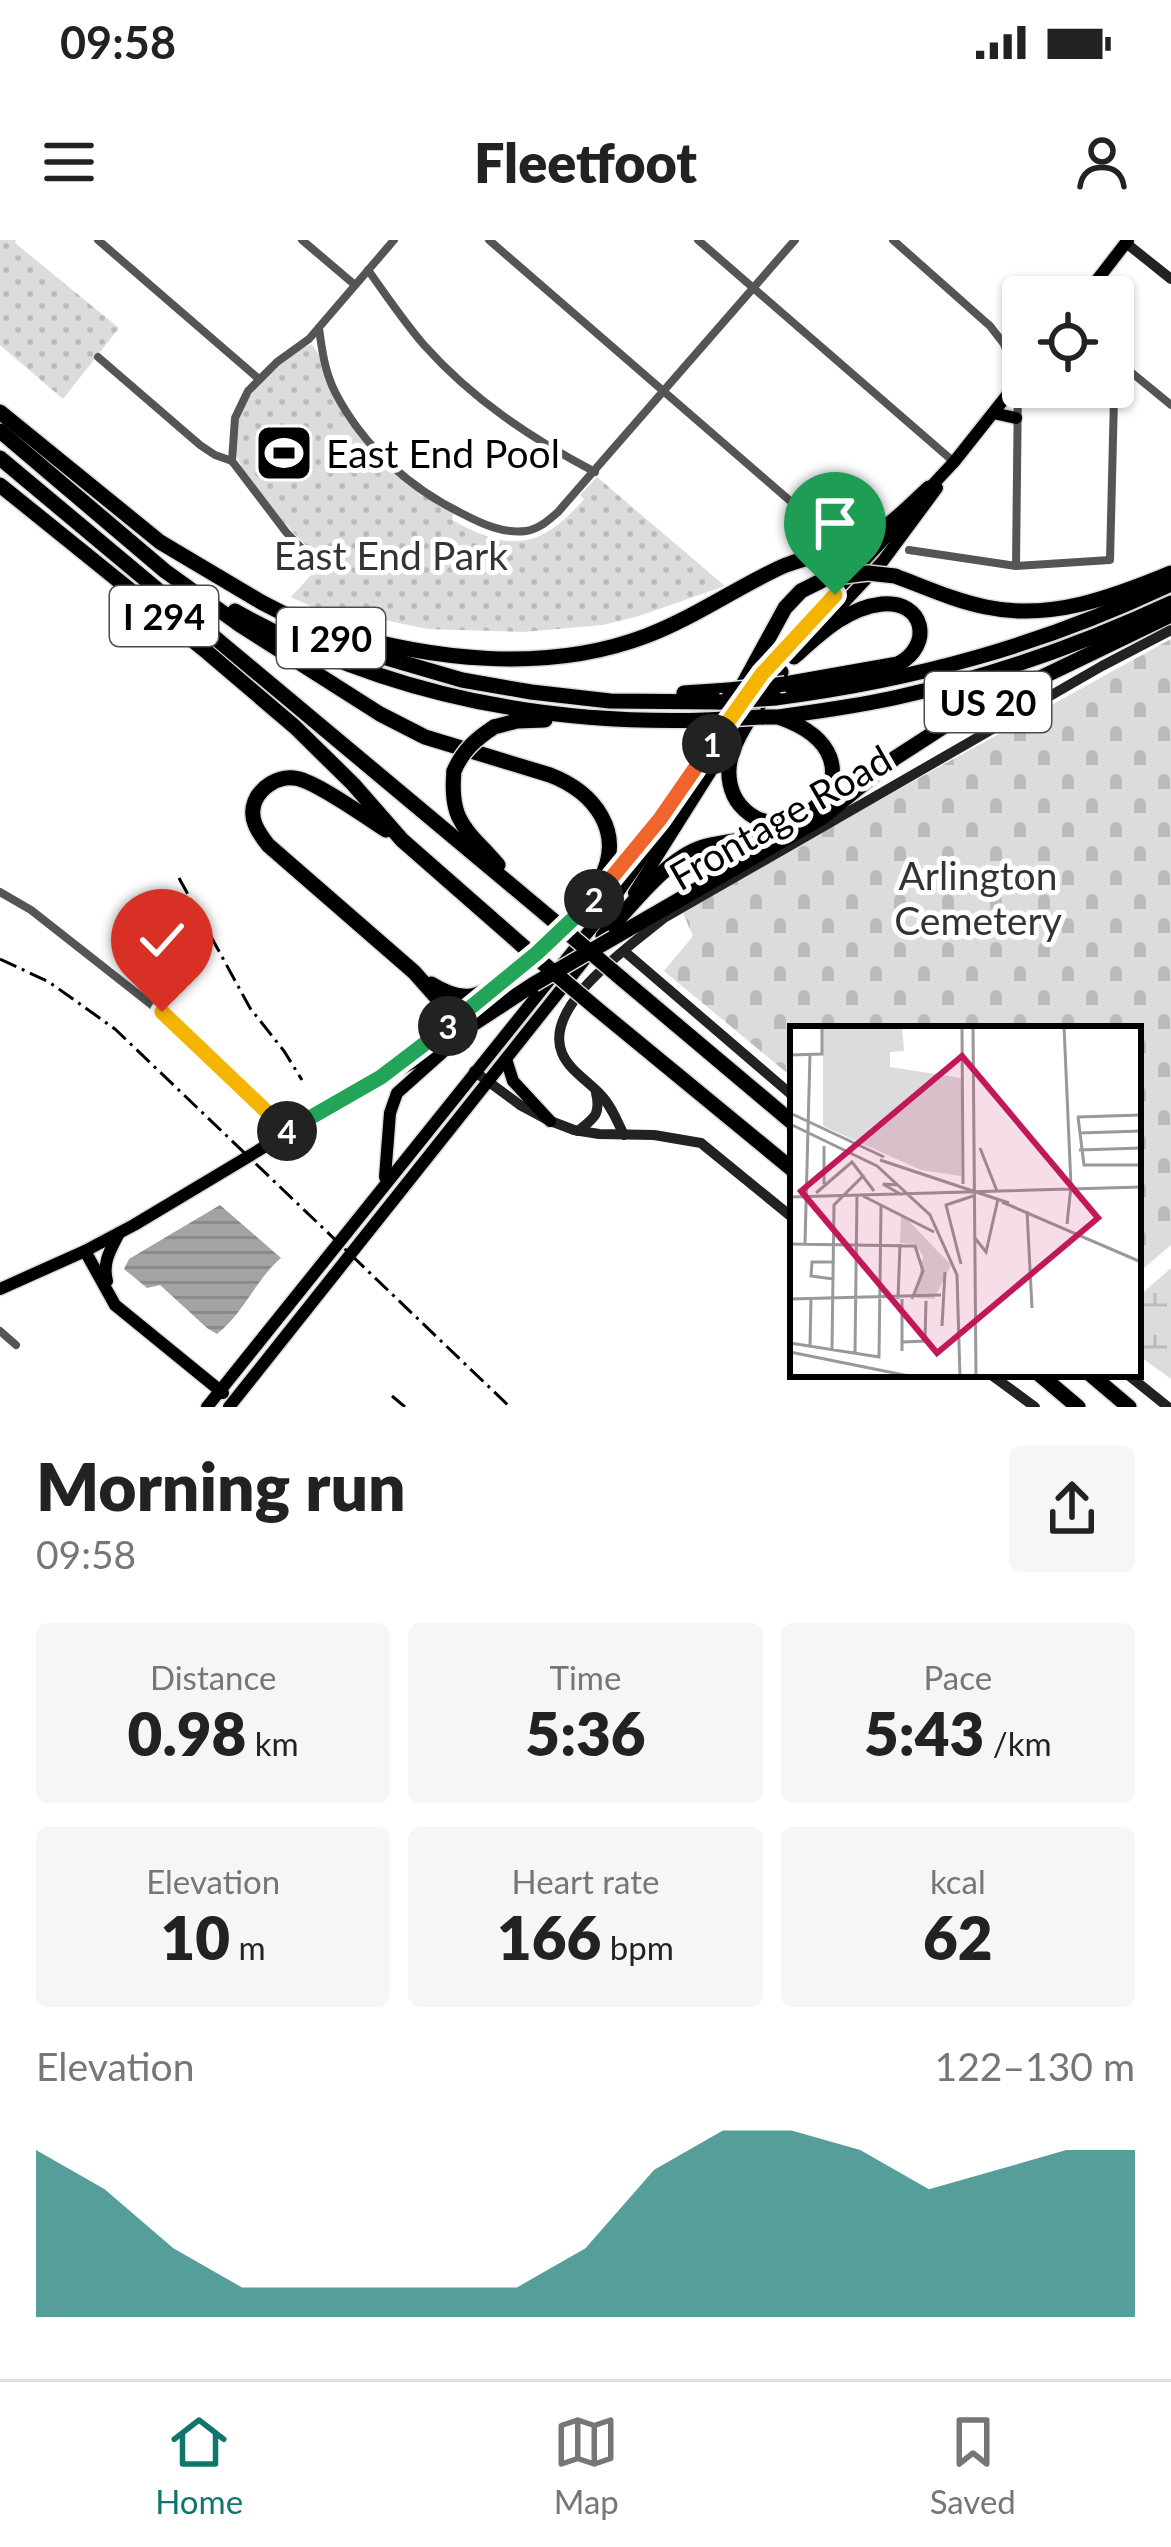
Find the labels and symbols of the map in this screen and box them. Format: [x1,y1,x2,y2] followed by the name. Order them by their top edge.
[253,422,315,484] sports icon: East End Pool
[326,430,560,476] place label: East End Pool
[784,472,886,595] pin
[274,532,508,578] park label: East End Park
[110,586,218,646] road number: I 294
[277,608,385,668] road number: I 290
[925,672,1051,732] road number: US 20
[682,714,742,774] pin: 1
[661,735,899,899] street label: Frontage Road
[894,852,1062,943] park label: Arlington Cemetery
[564,869,624,929] pin: 2
[111,889,213,1012] pin
[418,996,478,1056] pin: 3
[790,1026,1141,1377] inset map
[257,1101,317,1161] pin: 4

